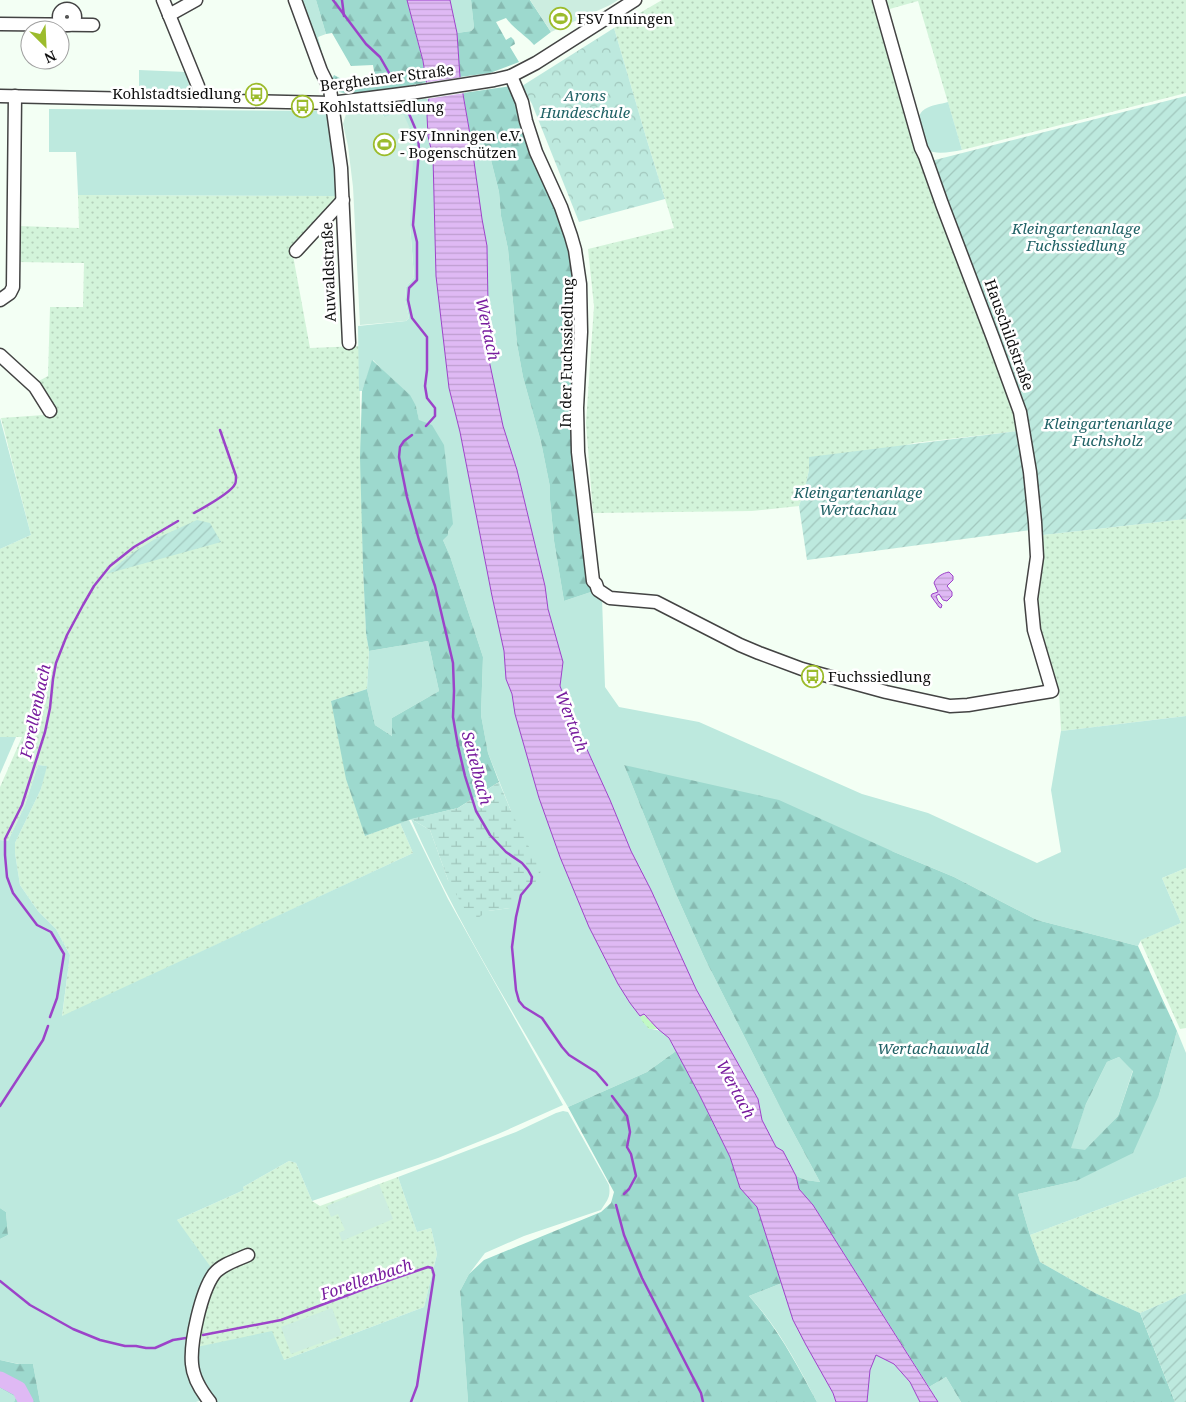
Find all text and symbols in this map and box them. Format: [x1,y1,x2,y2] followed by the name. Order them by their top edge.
[549,7,573,31] sports icon: FSV Inningen
[577,8,673,28] place label: FSV Inningen
[20,20,70,70] north arrow
[42,46,59,68] text: N
[319,59,455,95] street label: Bergheimer Straße
[245,82,269,106] bus stop icon: Kohlstadtsiedlung
[112,83,241,103] place label: Kohlstadtsiedlung
[539,85,631,122] park label: Arons Hundeschule
[291,95,315,119] bus stop icon: Kohlstattsiedlung
[319,96,444,116] place label: Kohlstattsiedlung
[400,125,522,162] place label: FSV Inningen e.V. - Bogenschützen
[372,133,396,157] sports icon: FSV Inningen e.V. - Bogenschützen
[1011,218,1141,255] park label: Kleingartenanlage Fuchssiedlung
[316,222,340,322] street label: Auwaldstraße
[981,276,1039,393] street label: Hauschildstraße
[555,278,577,428] street label: In der Fuchssiedlung
[471,296,505,363] water label: Wertach
[1043,413,1173,450] park label: Kleingartenanlage Fuchsholz
[793,482,923,519] park label: Kleingartenanlage Wertachau
[14,661,56,761] water label: Forellenbach
[800,665,824,689] bus stop icon: Fuchssiedlung
[828,666,931,686] place label: Fuchssiedlung
[550,687,594,755] water label: Wertach
[457,729,498,808] water label: Seitelbach
[877,1038,989,1058] park label: Wertachauwald
[711,1056,761,1123] water label: Wertach
[316,1253,415,1305] water label: Forellenbach

